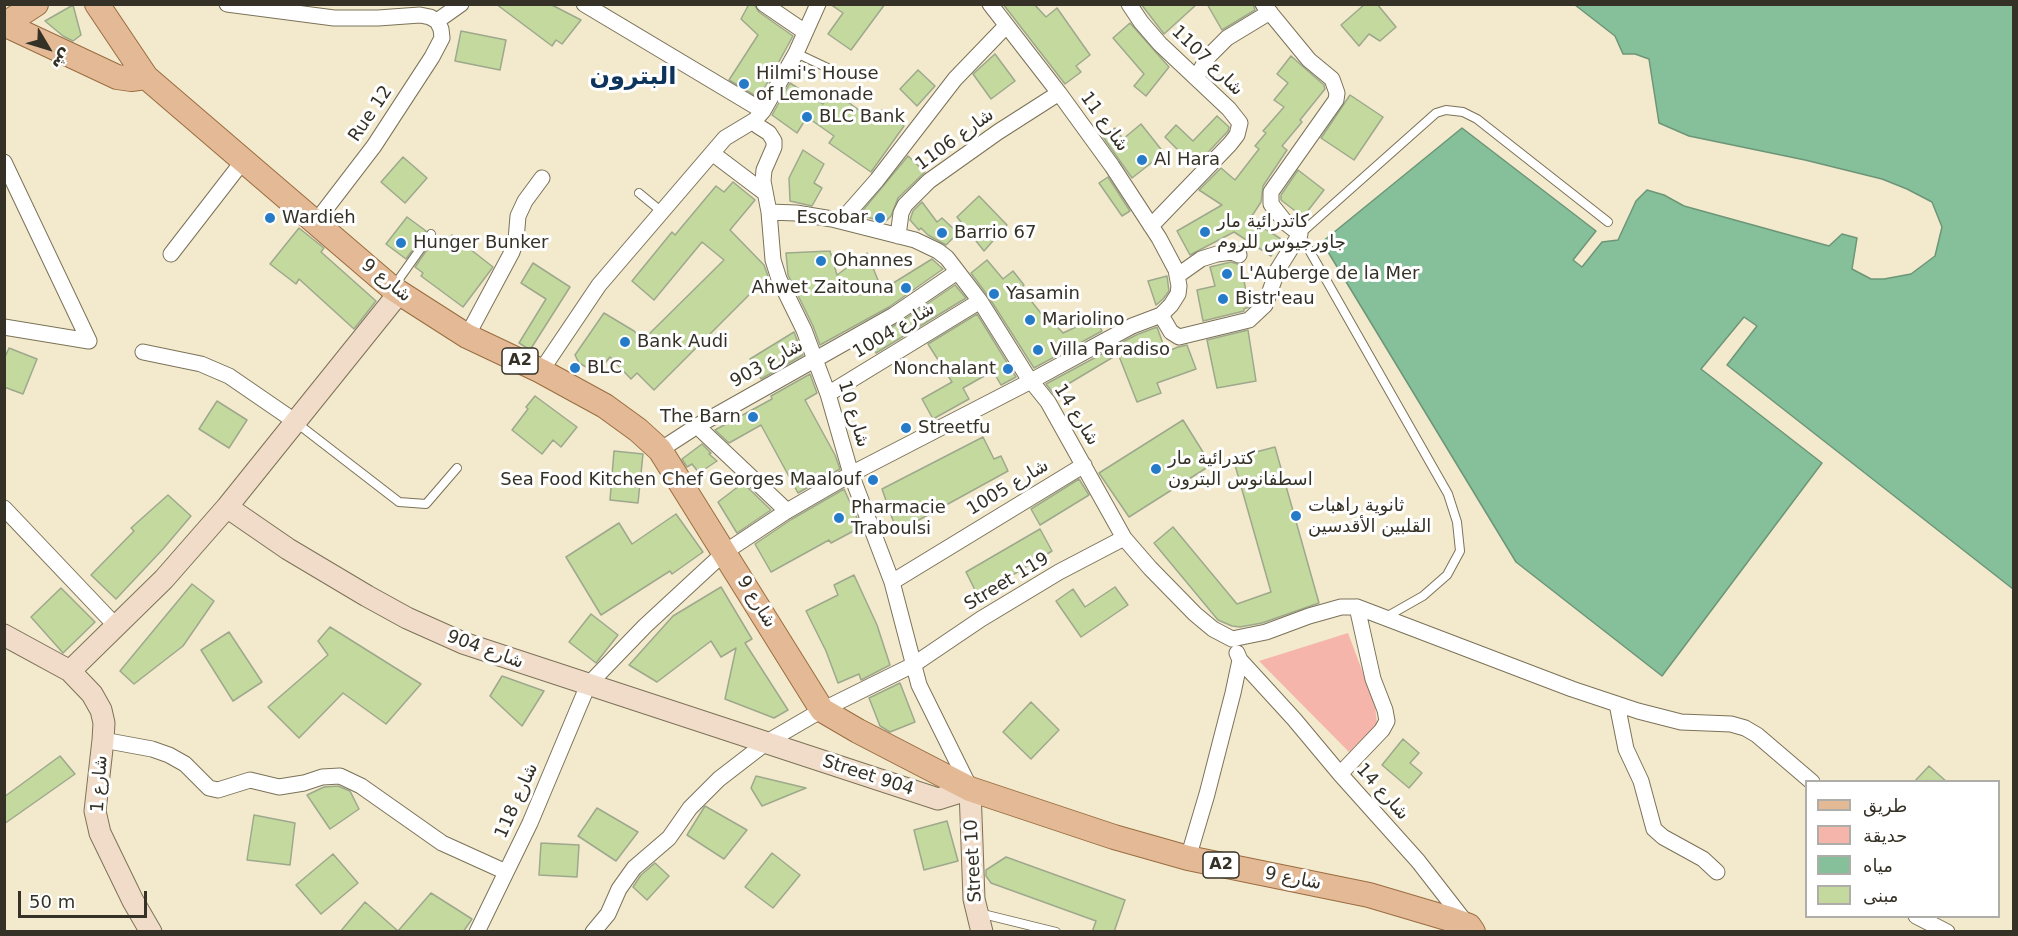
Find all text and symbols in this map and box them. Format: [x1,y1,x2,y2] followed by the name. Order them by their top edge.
[18,18,78,78] north arrow
[1167,21,1247,101] street label: شارع 1107
[48,45,77,74] text: ش
[756,63,879,106] place label: Hilmi's House of Lemonade
[589,64,677,92] district label: البترون
[737,77,751,91] marker: Hilmi's House of Lemonade
[344,82,398,146] street label: Rue 12
[1075,88,1133,156] street label: شارع 11
[912,104,998,176] street label: شارع 1106
[819,106,905,128] place label: BLC Bank
[800,110,814,124] marker: BLC Bank
[1154,149,1220,171] place label: Al Hara
[1135,153,1149,167] marker: Al Hara
[282,207,356,229] place label: Wardieh
[796,207,868,229] place label: Escobar
[263,211,277,225] marker: Wardieh
[873,211,887,225] marker: Escobar
[1217,211,1346,254] place label: كاتدرائية مار جاورجيوس للروم
[954,222,1037,244] place label: Barrio 67
[1198,225,1212,239] marker: كاتدرائية مار جاورجيوس للروم
[935,226,949,240] marker: Barrio 67
[413,232,548,254] place label: Hunger Bunker
[394,236,408,250] marker: Hunger Bunker
[833,250,913,272] place label: Ohannes
[814,254,828,268] marker: Ohannes
[357,255,415,307] street label: شارع 9
[1239,263,1419,285] place label: L'Auberge de la Mer
[1220,267,1234,281] marker: L'Auberge de la Mer
[751,277,894,299] place label: Ahwet Zaitouna
[899,281,913,295] marker: Ahwet Zaitouna
[1006,283,1080,305] place label: Yasamin
[987,287,1001,301] marker: Yasamin
[1235,288,1315,310] place label: Bistr'eau
[1216,292,1230,306] marker: Bistr'eau
[849,298,939,364] street label: شارع 1004
[1042,309,1124,331] place label: Mariolino
[1023,313,1037,327] marker: Mariolino
[637,331,728,353] place label: Bank Audi
[618,335,632,349] marker: Bank Audi
[727,335,807,393] street label: شارع 903
[1050,339,1170,361] place label: Villa Paradiso
[1031,343,1045,357] marker: Villa Paradiso
[502,348,538,374] road number: A2
[587,357,622,379] place label: BLC
[893,358,996,380] place label: Nonchalant
[568,361,582,375] marker: BLC
[1001,362,1015,376] marker: Nonchalant
[833,378,873,450] street label: شارع 10
[1049,380,1103,450] street label: شارع 14
[660,406,741,428] place label: The Barn
[746,410,760,424] marker: The Barn
[918,417,990,439] place label: Streetfu
[899,421,913,435] marker: Streetfu
[1168,448,1313,490] place label: كتدرائية مار اسطفانوس البترون
[963,455,1053,521] street label: شارع 1005
[1149,462,1163,476] marker: كتدرائية مار اسطفانوس البترون
[500,469,861,491] place label: Sea Food Kitchen Chef Georges Maalouf
[866,473,880,487] marker: Sea Food Kitchen Chef Georges Maalouf
[1308,495,1431,538] place label: ثانوية راهبات القلبين الأقدسين
[851,497,946,540] place label: Pharmacie Traboulsi
[1289,509,1303,523] marker: ثانوية راهبات القلبين الأقدسين
[832,511,846,525] marker: Pharmacie Traboulsi
[961,548,1053,616] street label: Street 119
[732,572,780,632] street label: شارع 9
[444,626,526,674] street label: شارع 904
[820,751,916,801] street label: Street 904
[87,755,113,813] street label: شارع 1
[1351,759,1413,825] street label: شارع 14
[491,760,543,842] street label: شارع 118
[1805,780,2000,918] legend
[1863,795,1907,816] text: طريق
[961,819,987,903] street label: Street 10
[1863,825,1907,846] text: حديقة
[1203,852,1239,878] road number: A2
[1863,855,1893,876] text: مياه
[1263,863,1323,895] street label: شارع 9
[21,879,150,917] scale bar
[1863,885,1899,906] text: مبنى
[29,891,75,912] text: 50 m

